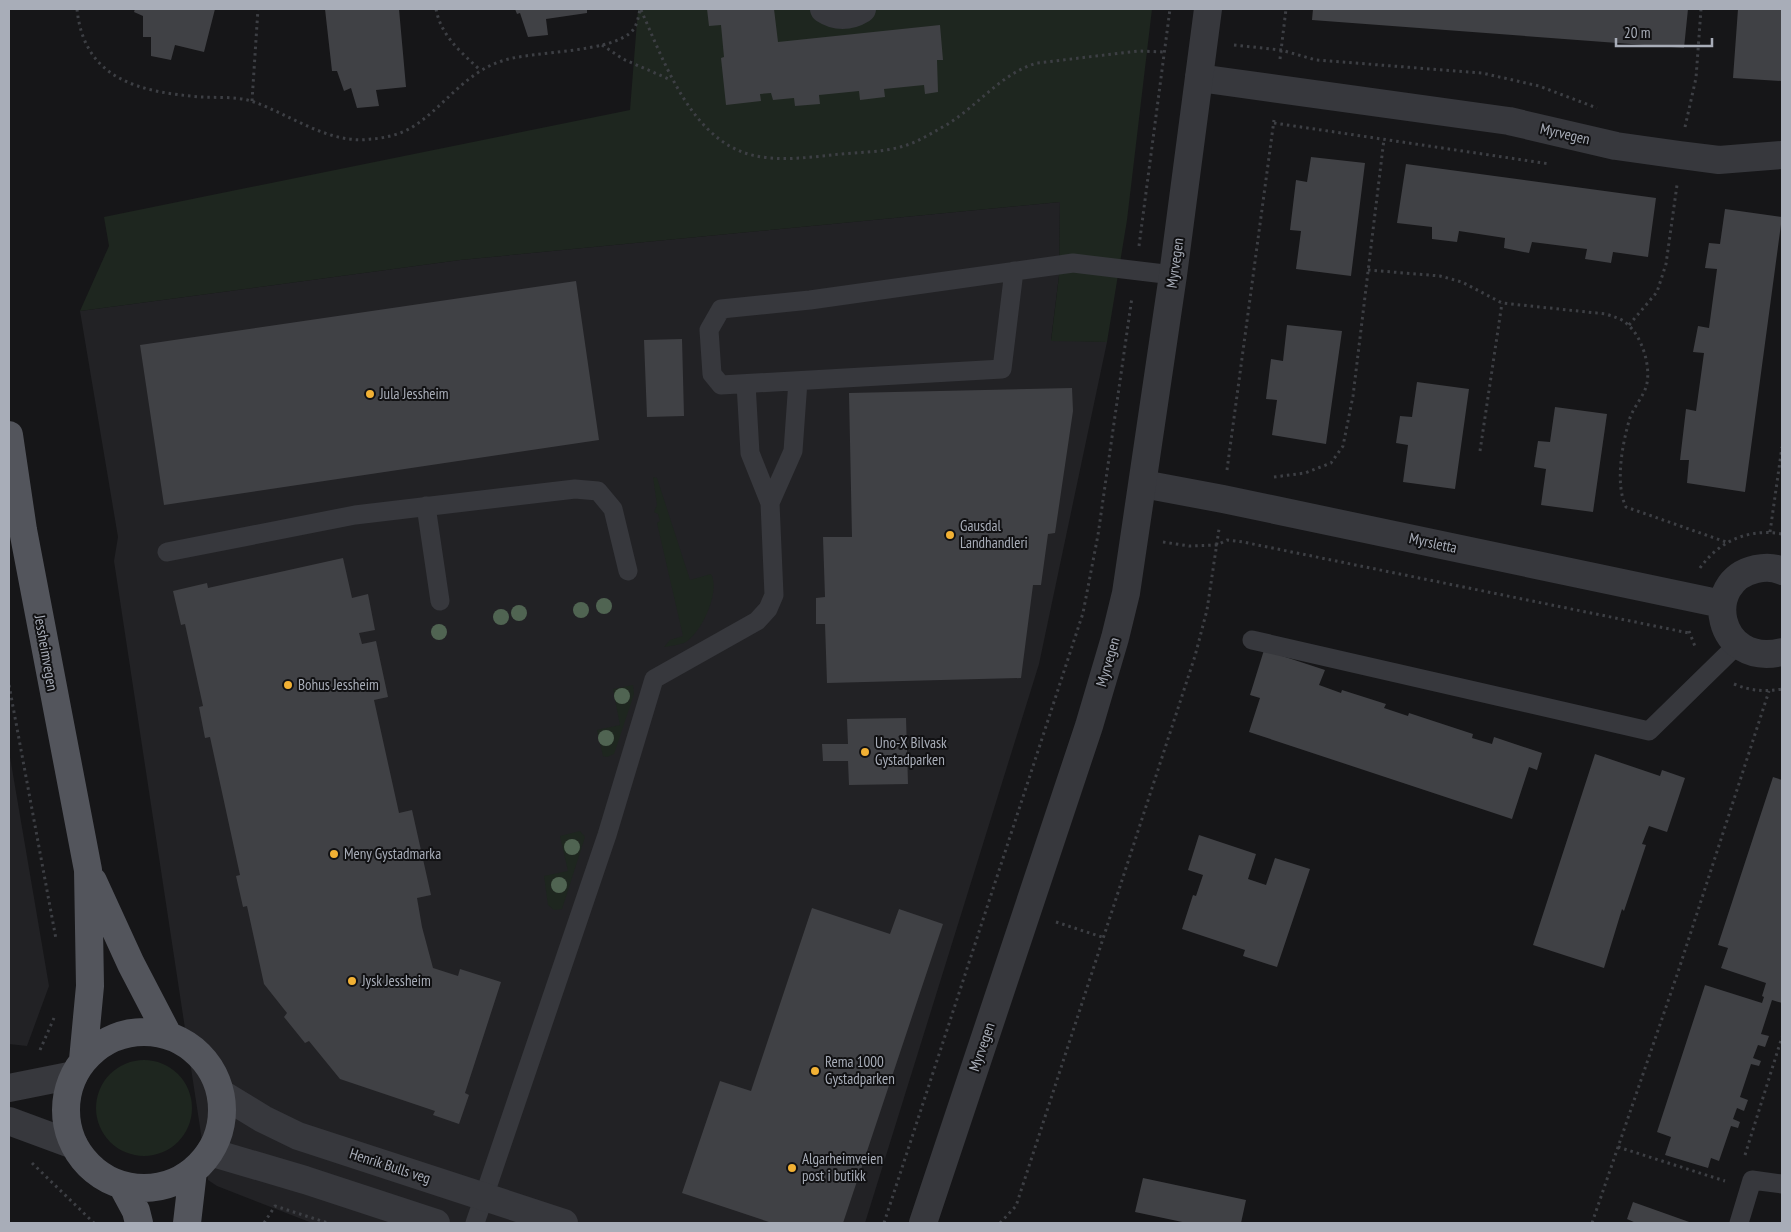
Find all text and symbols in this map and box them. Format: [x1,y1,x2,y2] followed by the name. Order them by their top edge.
[1616,15,1712,47] scale bar
[1624,23,1650,42] text: 20 m
[1538,119,1592,148] street label: Myrvegen
[1162,237,1187,289] street label: Myrvegen
[379,384,449,403] place label: Jula Jessheim
[364,388,376,400] marker: Jula Jessheim
[960,516,1028,552] place label: Gausdal Landhandleri
[1407,528,1459,557] street label: Myrsletta
[944,529,956,541] marker: Gausdal Landhandleri
[30,612,63,692] street label: Jessheimvegen
[1091,635,1124,689] street label: Myrvegen
[298,675,379,694] place label: Bohus Jessheim
[282,679,294,691] marker: Bohus Jessheim
[875,733,947,769] place label: Uno-X Bilvask Gystadparken
[859,746,871,758] marker: Uno-X Bilvask Gystadparken
[344,844,441,863] place label: Meny Gystadmarka
[328,848,340,860] marker: Meny Gystadmarka
[361,971,431,990] place label: Jysk Jessheim
[346,975,358,987] marker: Jysk Jessheim
[964,1020,999,1074] street label: Myrvegen
[825,1052,895,1088] place label: Rema 1000 Gystadparken
[809,1065,821,1077] marker: Rema 1000 Gystadparken
[347,1144,433,1188] street label: Henrik Bulls veg
[802,1149,883,1185] place label: Algarheimveien post i butikk
[786,1162,798,1174] marker: Algarheimveien post i butikk

